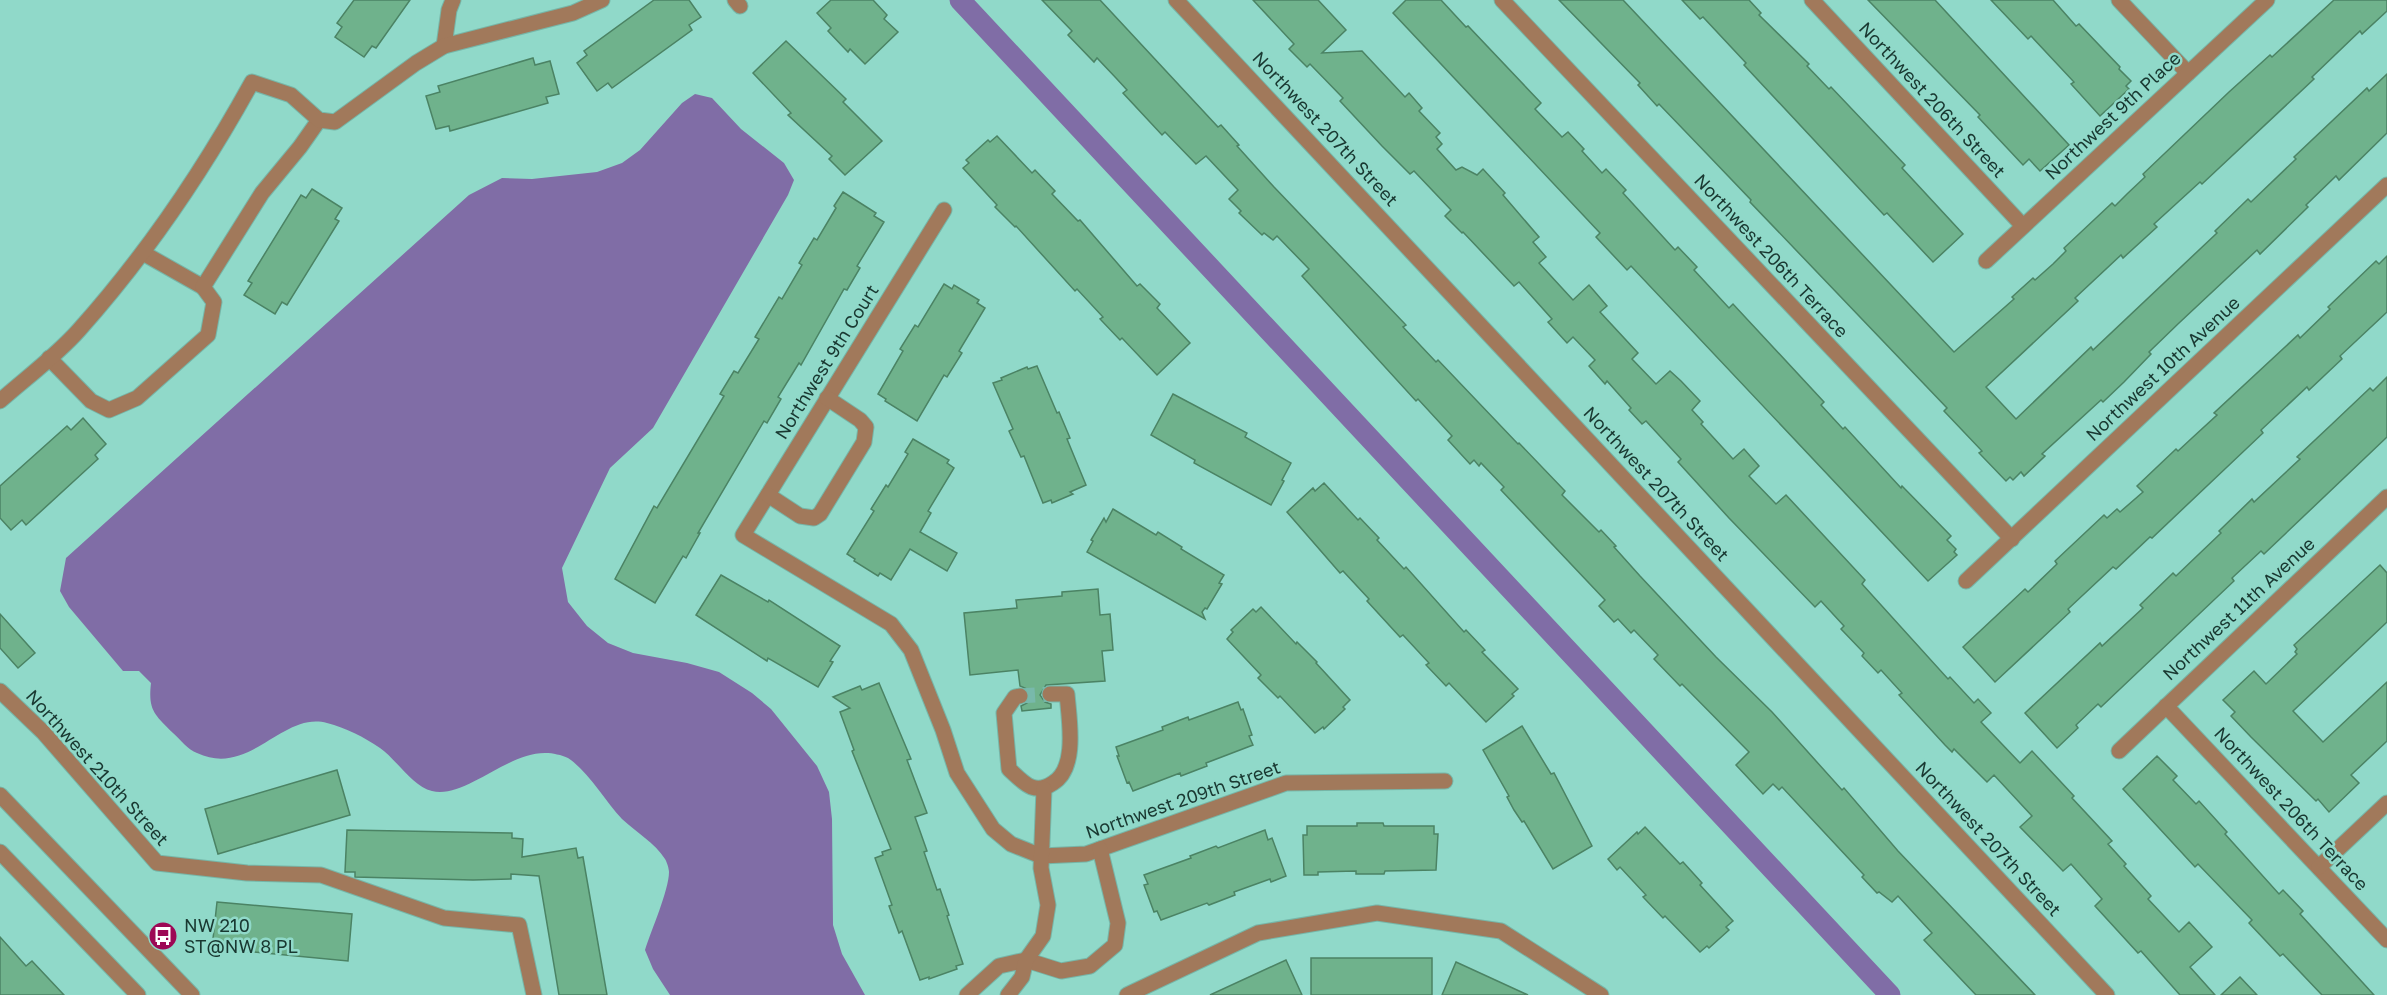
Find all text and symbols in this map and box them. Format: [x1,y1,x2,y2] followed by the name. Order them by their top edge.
[1855,17,2011,182] street label: Northwest 206th Street
[1248,46,1403,210] street label: Northwest 207th Street
[2040,47,2185,184] street label: Northwest 9th Place
[1690,169,1853,342] street label: Northwest 206th Terrace
[770,280,883,443] street label: Northwest 9th Court
[2081,291,2244,445] street label: Northwest 10th Avenue
[1579,401,1734,565] street label: Northwest 207th Street
[2158,532,2319,684] street label: Northwest 11th Avenue
[22,685,174,850] street label: Northwest 210th Street
[2210,722,2373,895] street label: Northwest 206th Terrace
[1082,755,1283,843] street label: Northwest 209th Street
[1911,756,2066,920] street label: Northwest 207th Street
[184,914,298,957] place label: NW 210 ST@NW 8 PL
[147,920,179,952] bus stop icon: NW 210 ST@NW 8 PL

